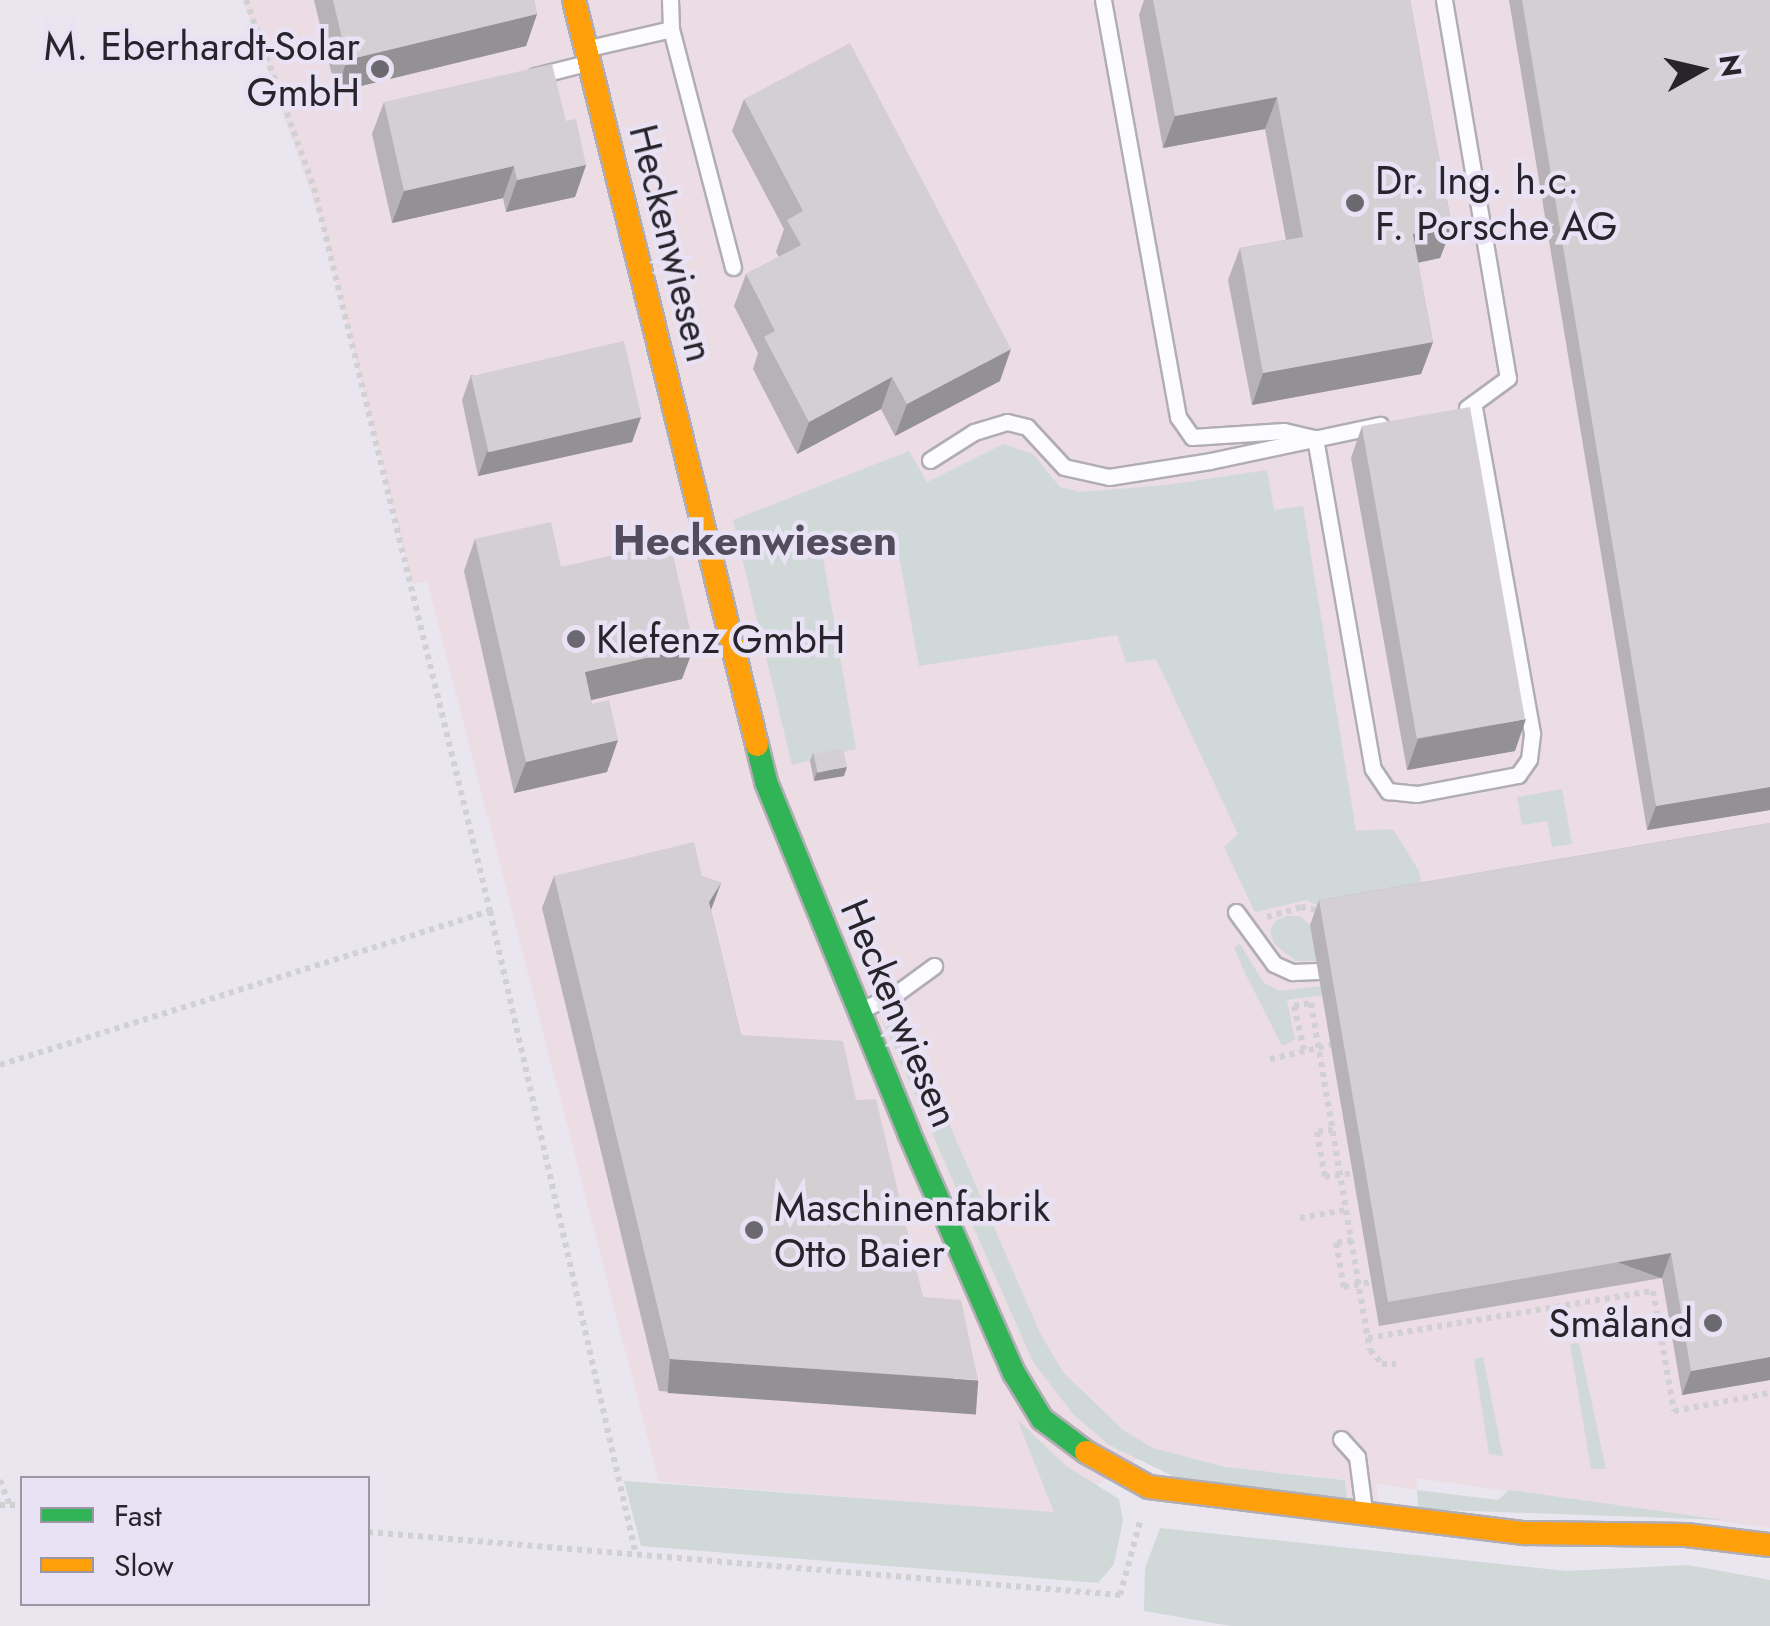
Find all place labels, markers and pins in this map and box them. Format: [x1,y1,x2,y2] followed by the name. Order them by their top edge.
[44,22,360,116] place label: M. Eberhardt-Solar GmbH
[369,58,391,80] marker: M. Eberhardt-Solar GmbH
[1375,156,1618,250] place label: Dr. Ing. h.c. F. Porsche AG
[1344,192,1366,214] marker: Dr. Ing. h.c. F. Porsche AG
[596,615,845,663] place label: Klefenz GmbH
[565,628,587,650] marker: Klefenz GmbH
[774,1183,1050,1277] place label: Maschinenfabrik Otto Baier
[743,1219,765,1241] marker: Maschinenfabrik Otto Baier
[1548,1299,1693,1347] place label: Småland
[1702,1312,1724,1334] marker: Småland

